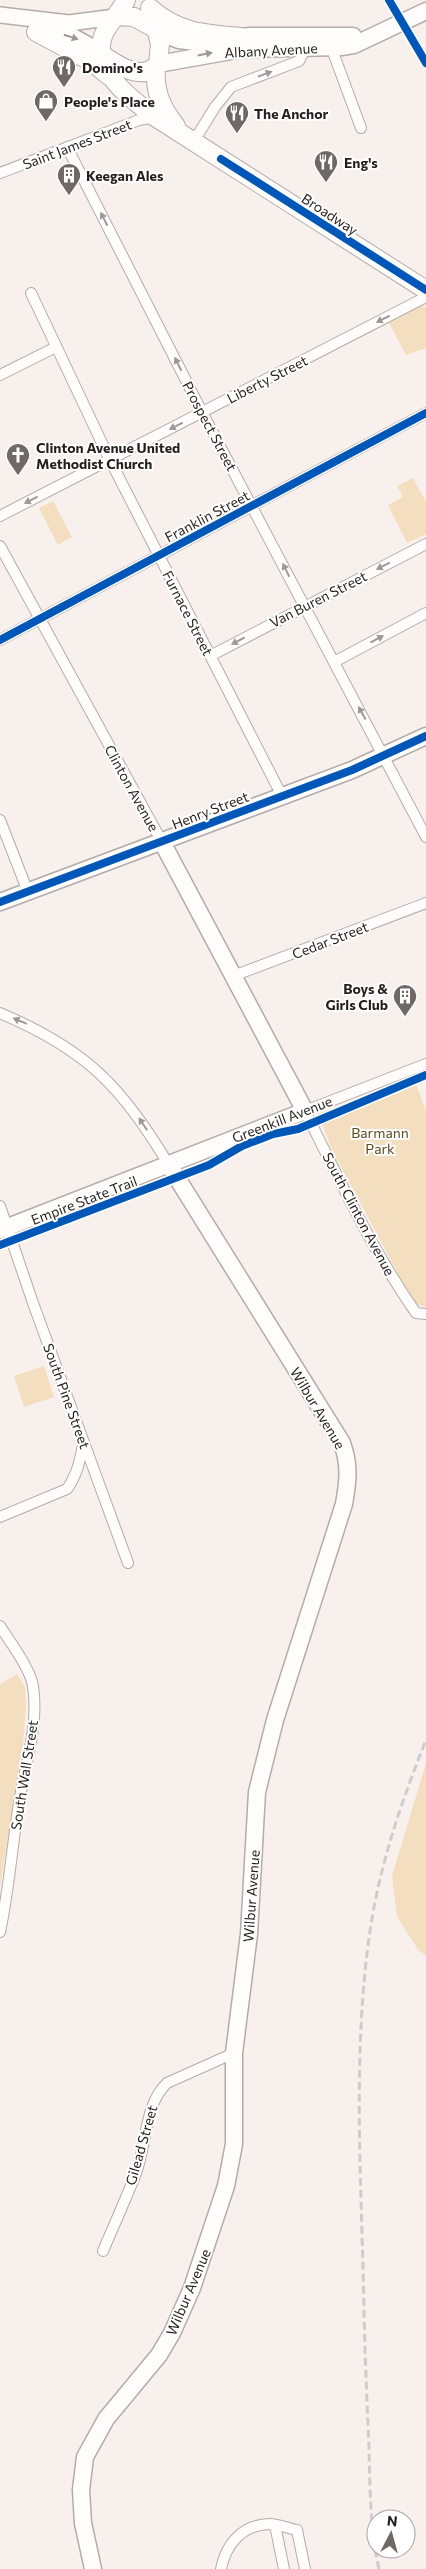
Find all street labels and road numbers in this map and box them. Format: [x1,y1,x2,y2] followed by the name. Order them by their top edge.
[224,39,318,61] street label: Albany Avenue
[20,115,134,173] street label: Saint James Street
[299,190,361,238] street label: Broadway
[224,351,310,407] street label: Liberty Street
[179,378,241,474] street label: Prospect Street
[162,486,253,545] street label: Franklin Street
[267,567,370,631] street label: Van Buren Street
[159,568,217,659] street label: Furnace Street
[101,742,163,834] street label: Clinton Avenue
[169,787,251,832] street label: Henry Street
[290,918,371,962] street label: Cedar Street
[229,1092,335,1146] street label: Greenkill Avenue
[319,1150,399,1278] street label: South Clinton Avenue
[28,1172,140,1228] street label: Empire State Trail
[40,1341,94,1451] street label: South Pine Street
[287,1364,349,1452] street label: Wilbur Avenue
[7,1719,41,1831] street label: South Wall Street
[239,1849,263,1943] street label: Wilbur Avenue
[121,2103,161,2187] street label: Gilead Street
[162,2246,214,2338] street label: Wilbur Avenue

